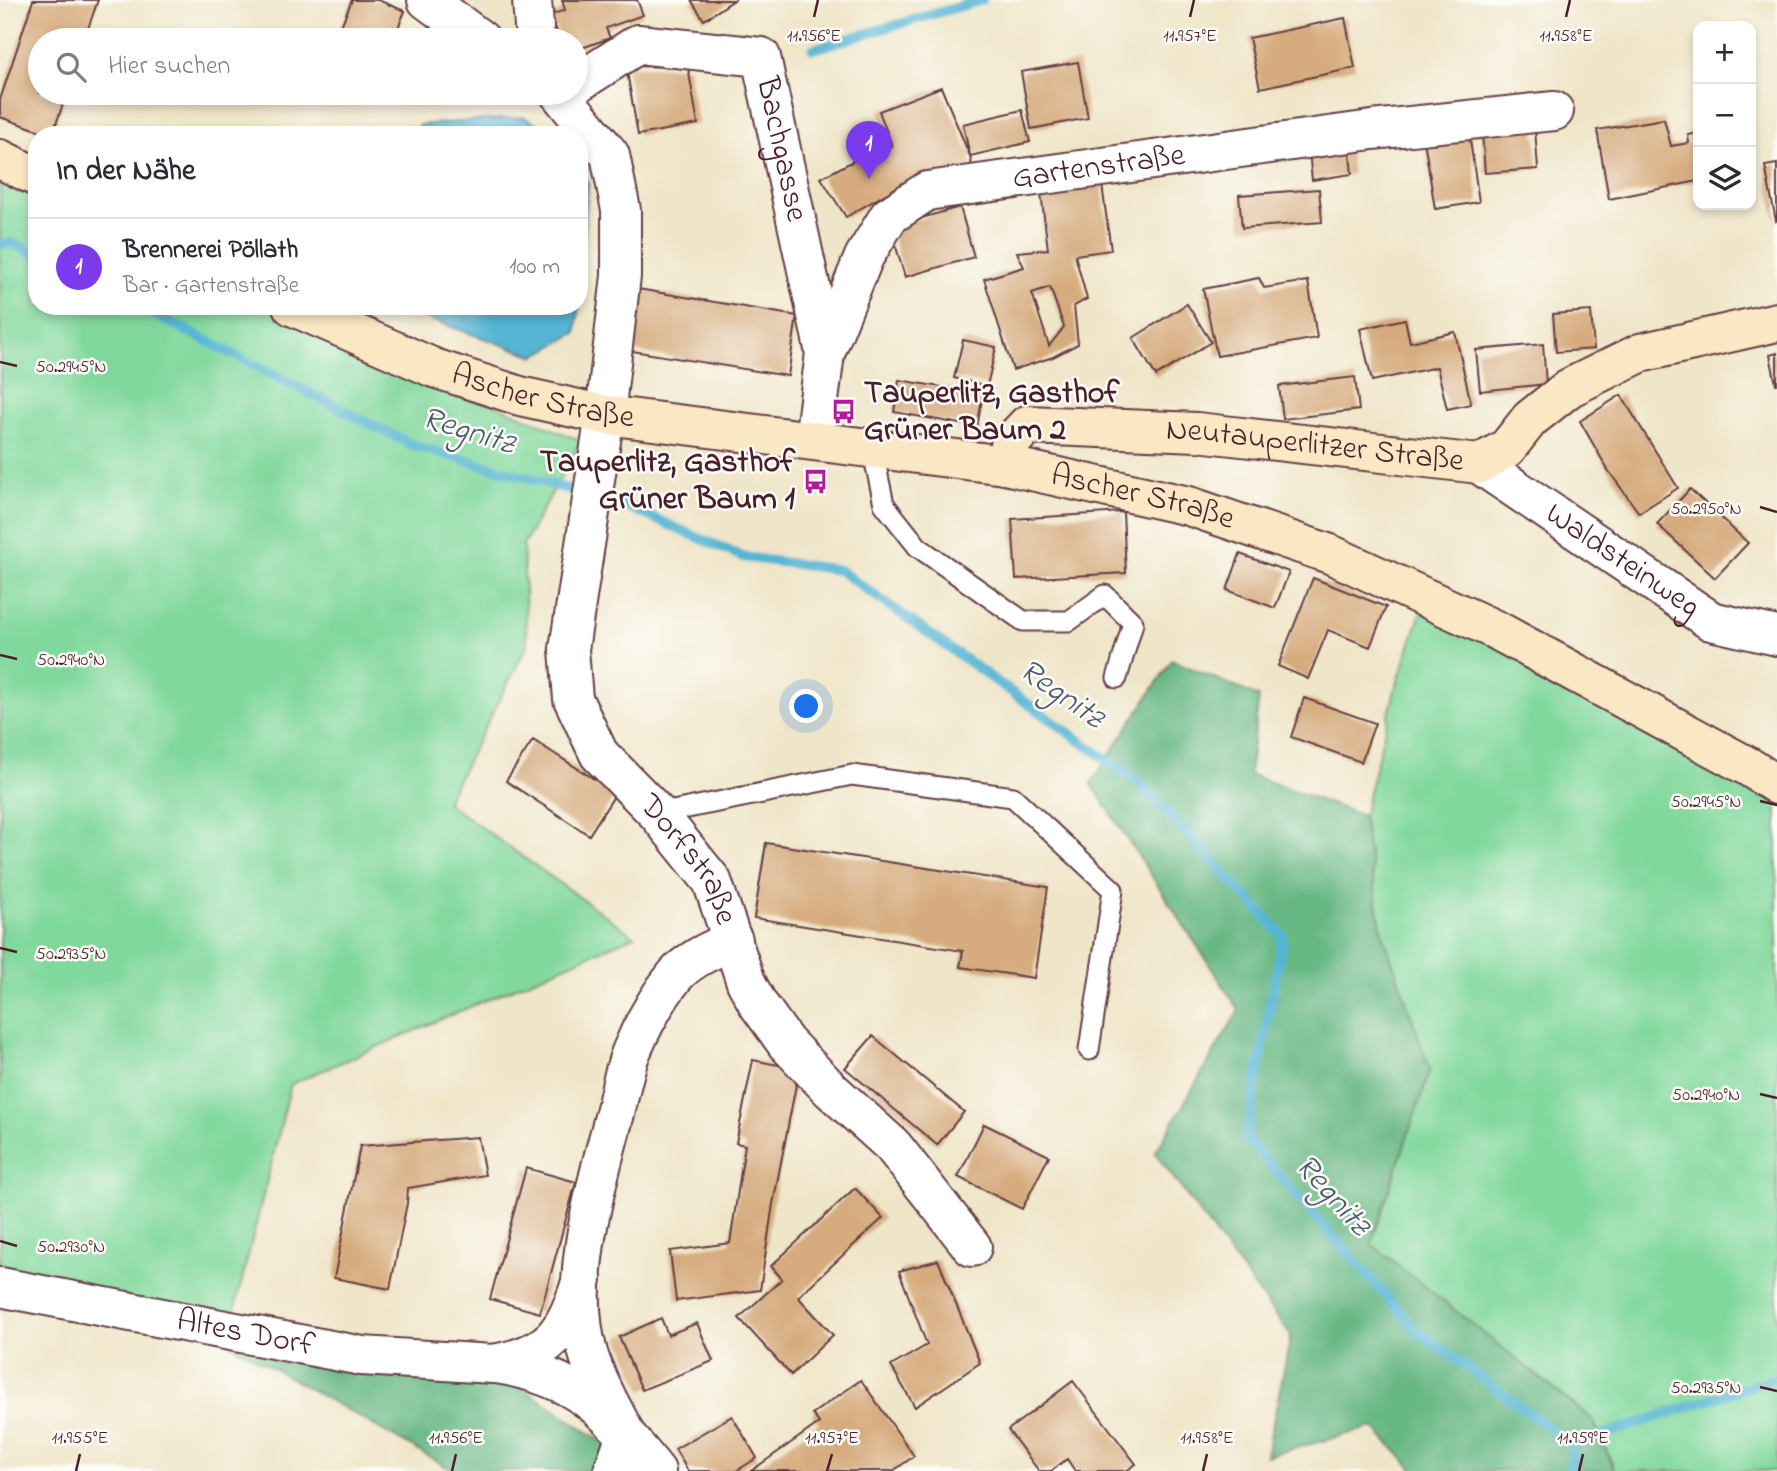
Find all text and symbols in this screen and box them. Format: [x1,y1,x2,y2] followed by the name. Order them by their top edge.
[1693,21,1756,210] map controls
[1693,21,1756,84] button: +
[787,24,841,50] text: 11.956°E
[1163,24,1217,50] text: 11.957°E
[1539,24,1593,50] text: 11.958°E
[28,28,588,105] search box
[52,48,90,86] icon: search
[108,48,230,86] text: Hier suchen
[742,72,820,227] street label: Bachgasse
[1693,84,1756,147] button: −
[846,121,892,179] pin: 1
[1009,132,1188,203] street label: Gartenstraße
[1693,147,1756,210] button: layers
[56,150,196,194] text: In der Nähe
[123,232,298,270] text: Brennerei Pöllath
[75,251,83,284] text: 1
[509,251,560,284] text: 100 m
[123,270,299,303] text: Bar · Gartenstraße
[445,352,638,442] street label: Ascher Straße
[36,355,106,381] text: 50.2945°N
[864,371,1121,455] place label: Tauperlitz, Gasthof Grüner Baum 2
[415,395,523,470] water label: Regnitz
[830,398,858,426] bus stop icon: Tauperlitz, Gasthof Grüner Baum 2
[1165,407,1467,486] street label: Neutauperlitzer Straße
[540,440,796,524] place label: Tauperlitz, Gasthof Grüner Baum 1
[1046,452,1241,543] street label: Ascher Straße
[801,467,829,495] bus stop icon: Tauperlitz, Gasthof Grüner Baum 1
[1535,492,1709,630] street label: Waldsteinweg
[1670,497,1742,523] text: 50.2950°N
[37,648,105,674] text: 50.2940°N
[1008,648,1115,744] water label: Regnitz
[789,689,823,723] your location
[627,783,749,932] street label: Dorfstraße
[1671,790,1741,816] text: 50.2945°N
[36,942,106,968] text: 50.2935°N
[1672,1083,1740,1109] text: 50.2940°N
[1282,1145,1383,1250] water label: Regnitz
[37,1235,105,1261] text: 50.2930°N
[173,1298,319,1370] street label: Altes Dorf
[1671,1376,1741,1402] text: 50.2935°N
[52,1426,109,1452] text: 11.955°E
[429,1426,483,1452] text: 11.956°E
[805,1426,859,1452] text: 11.957°E
[1180,1426,1234,1452] text: 11.958°E
[1557,1426,1609,1452] text: 11.959°E

